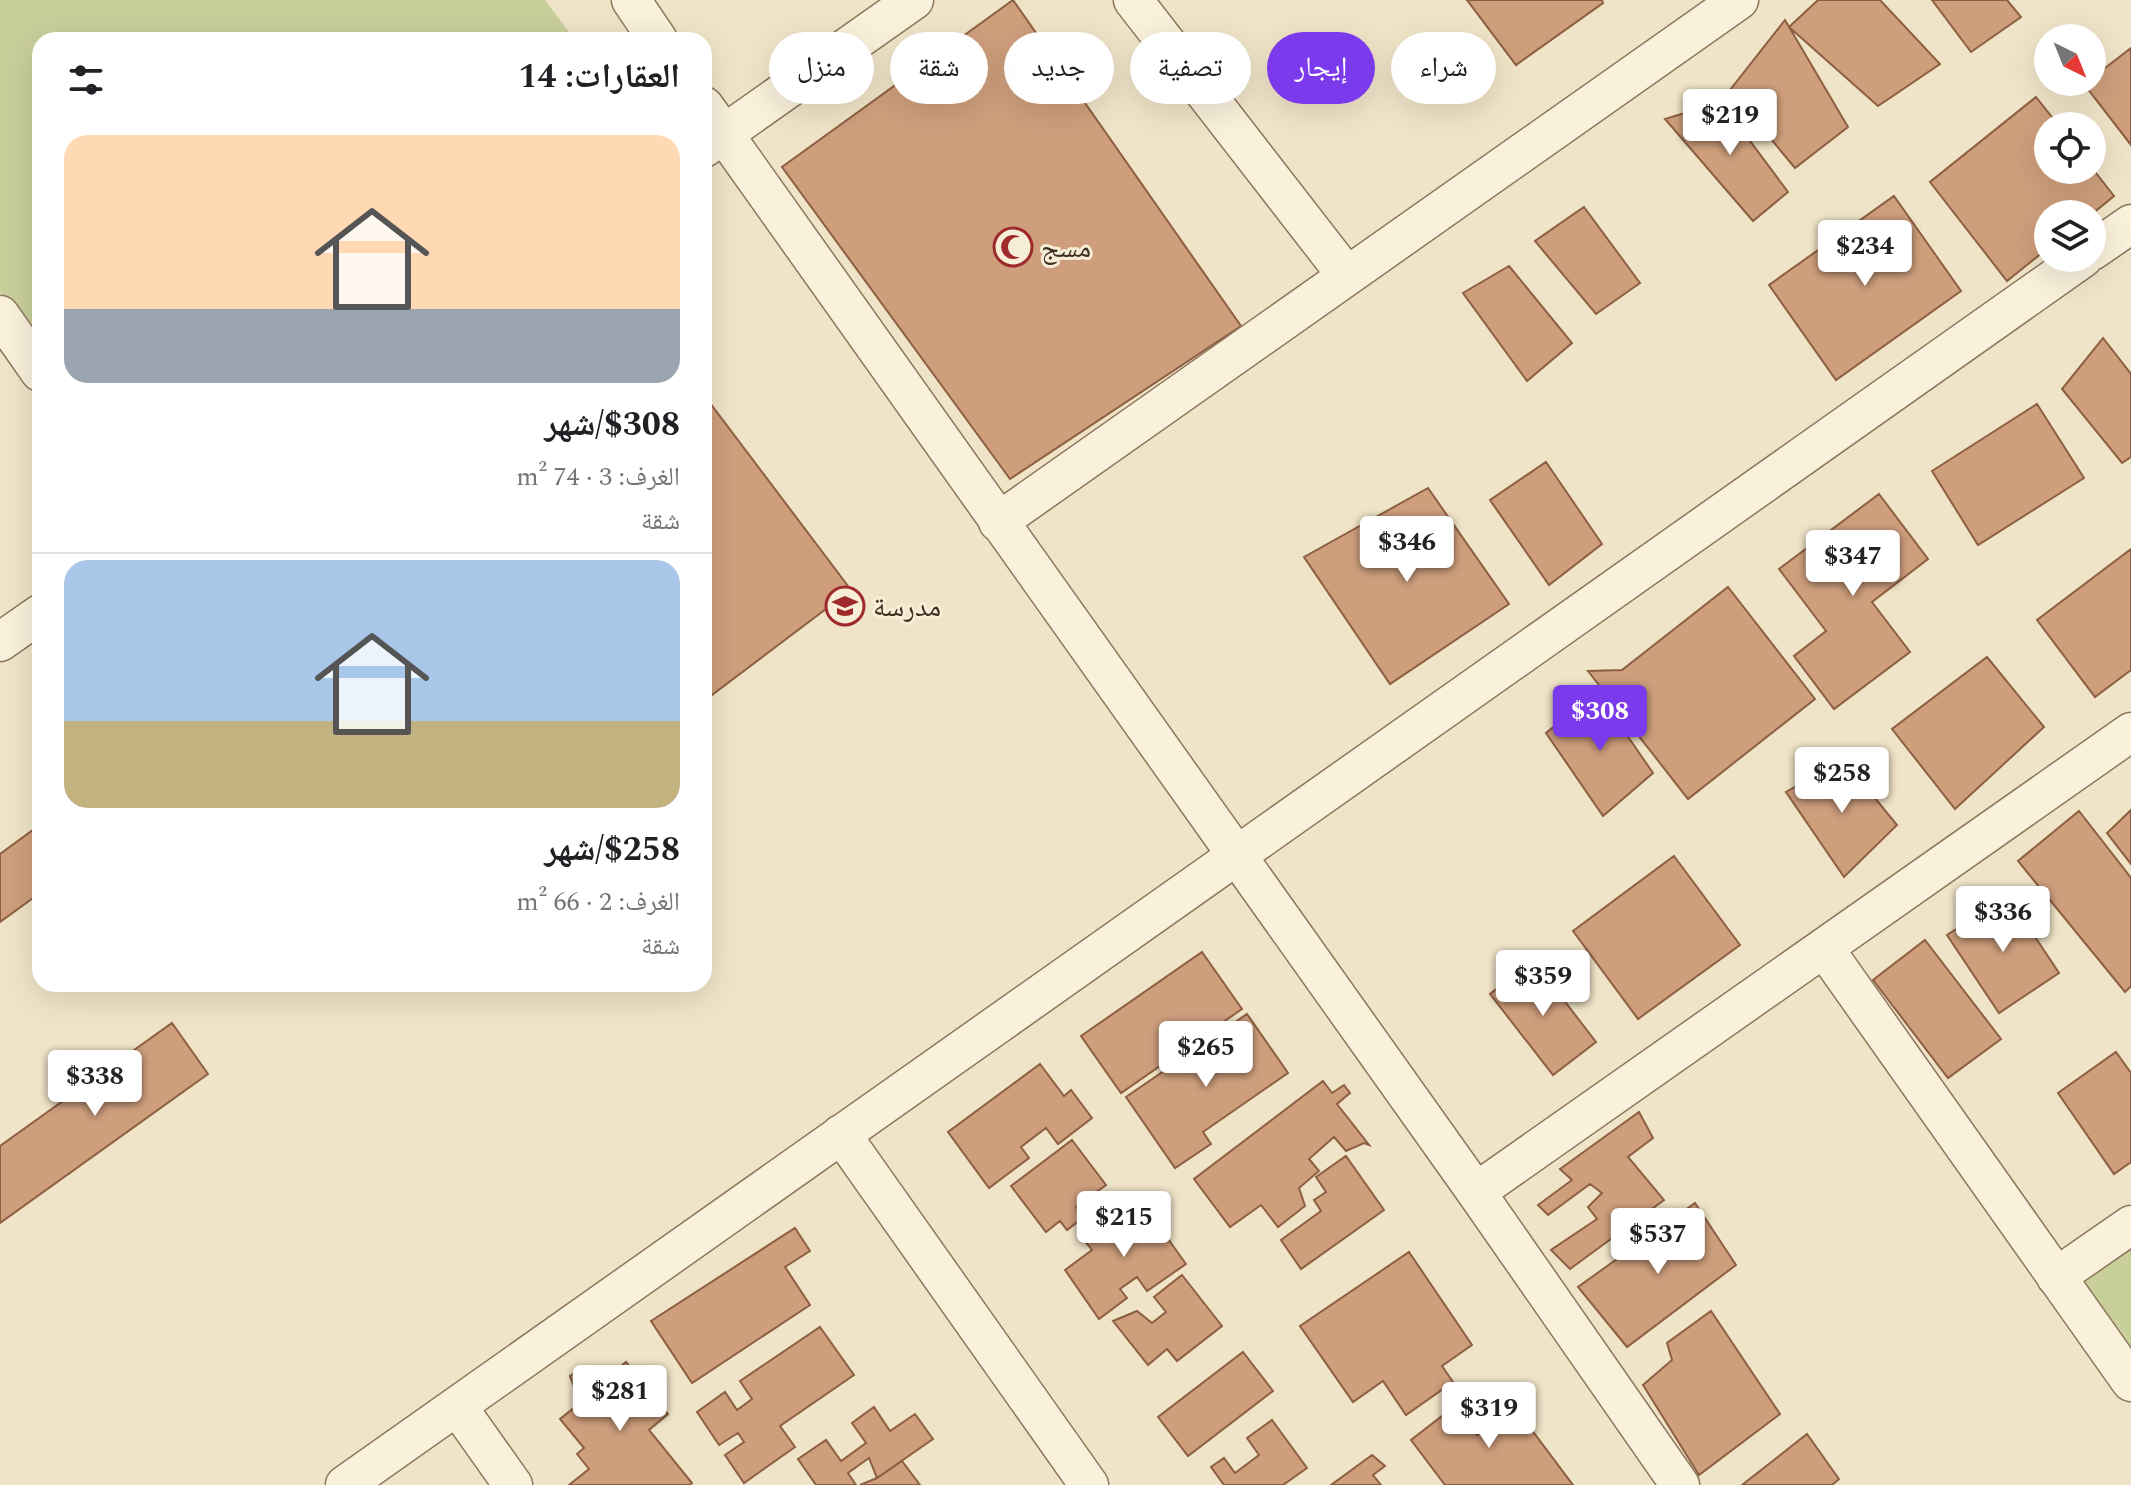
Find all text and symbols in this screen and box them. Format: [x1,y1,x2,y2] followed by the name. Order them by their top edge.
[2034,24,2106,96] north arrow
[2034,24,2106,272] map controls
[769,32,874,104] chip: منزل
[890,32,988,104] chip: شقة
[1004,32,1114,104] chip: جديد
[1130,32,1251,104] chip: تصفية
[1267,32,1375,104] chip: إيجار
[1391,32,1496,104] chip: شراء
[518,51,680,103] text: العقارات: 14
[64,58,108,102] icon: filters
[1683,89,1777,157] pin: $219
[1701,95,1759,135] text: $219
[2034,112,2106,184] button: locate
[300,187,444,331] icon: home
[2034,200,2106,272] button: layers
[1818,220,1912,288] pin: $234
[992,226,1034,268] mosque icon: مسج
[1836,226,1894,266] text: $234
[1041,227,1091,270] place label: مسج
[544,399,680,451] text: $308/شهر
[516,457,680,497] text: الغرف: 3 · 74 m²
[641,501,680,541] text: شقة
[1360,516,1454,584] pin: $346
[1378,522,1436,562] text: $346
[1806,530,1900,598] pin: $347
[1824,536,1882,576] text: $347
[824,585,866,627] school or university icon: مدرسة
[873,586,941,629] place label: مدرسة
[300,612,444,756] icon: home
[1553,685,1647,753] pin: $308
[1571,691,1629,731] text: $308
[1795,747,1889,815] pin: $258
[1813,753,1871,793] text: $258
[544,824,680,876] text: $258/شهر
[516,882,680,922] text: الغرف: 2 · 66 m²
[1956,886,2050,954] pin: $336
[1974,892,2032,932] text: $336
[641,926,680,966] text: شقة
[1496,950,1590,1018] pin: $359
[1514,956,1572,996] text: $359
[1159,1021,1253,1089] pin: $265
[1177,1027,1235,1067] text: $265
[48,1050,142,1118] pin: $338
[66,1056,124,1096] text: $338
[1077,1191,1171,1259] pin: $215
[1095,1197,1153,1237] text: $215
[1611,1208,1705,1276] pin: $537
[1629,1214,1687,1254] text: $537
[573,1365,667,1433] pin: $281
[591,1371,649,1411] text: $281
[1442,1382,1536,1450] pin: $319
[1460,1388,1518,1428] text: $319

